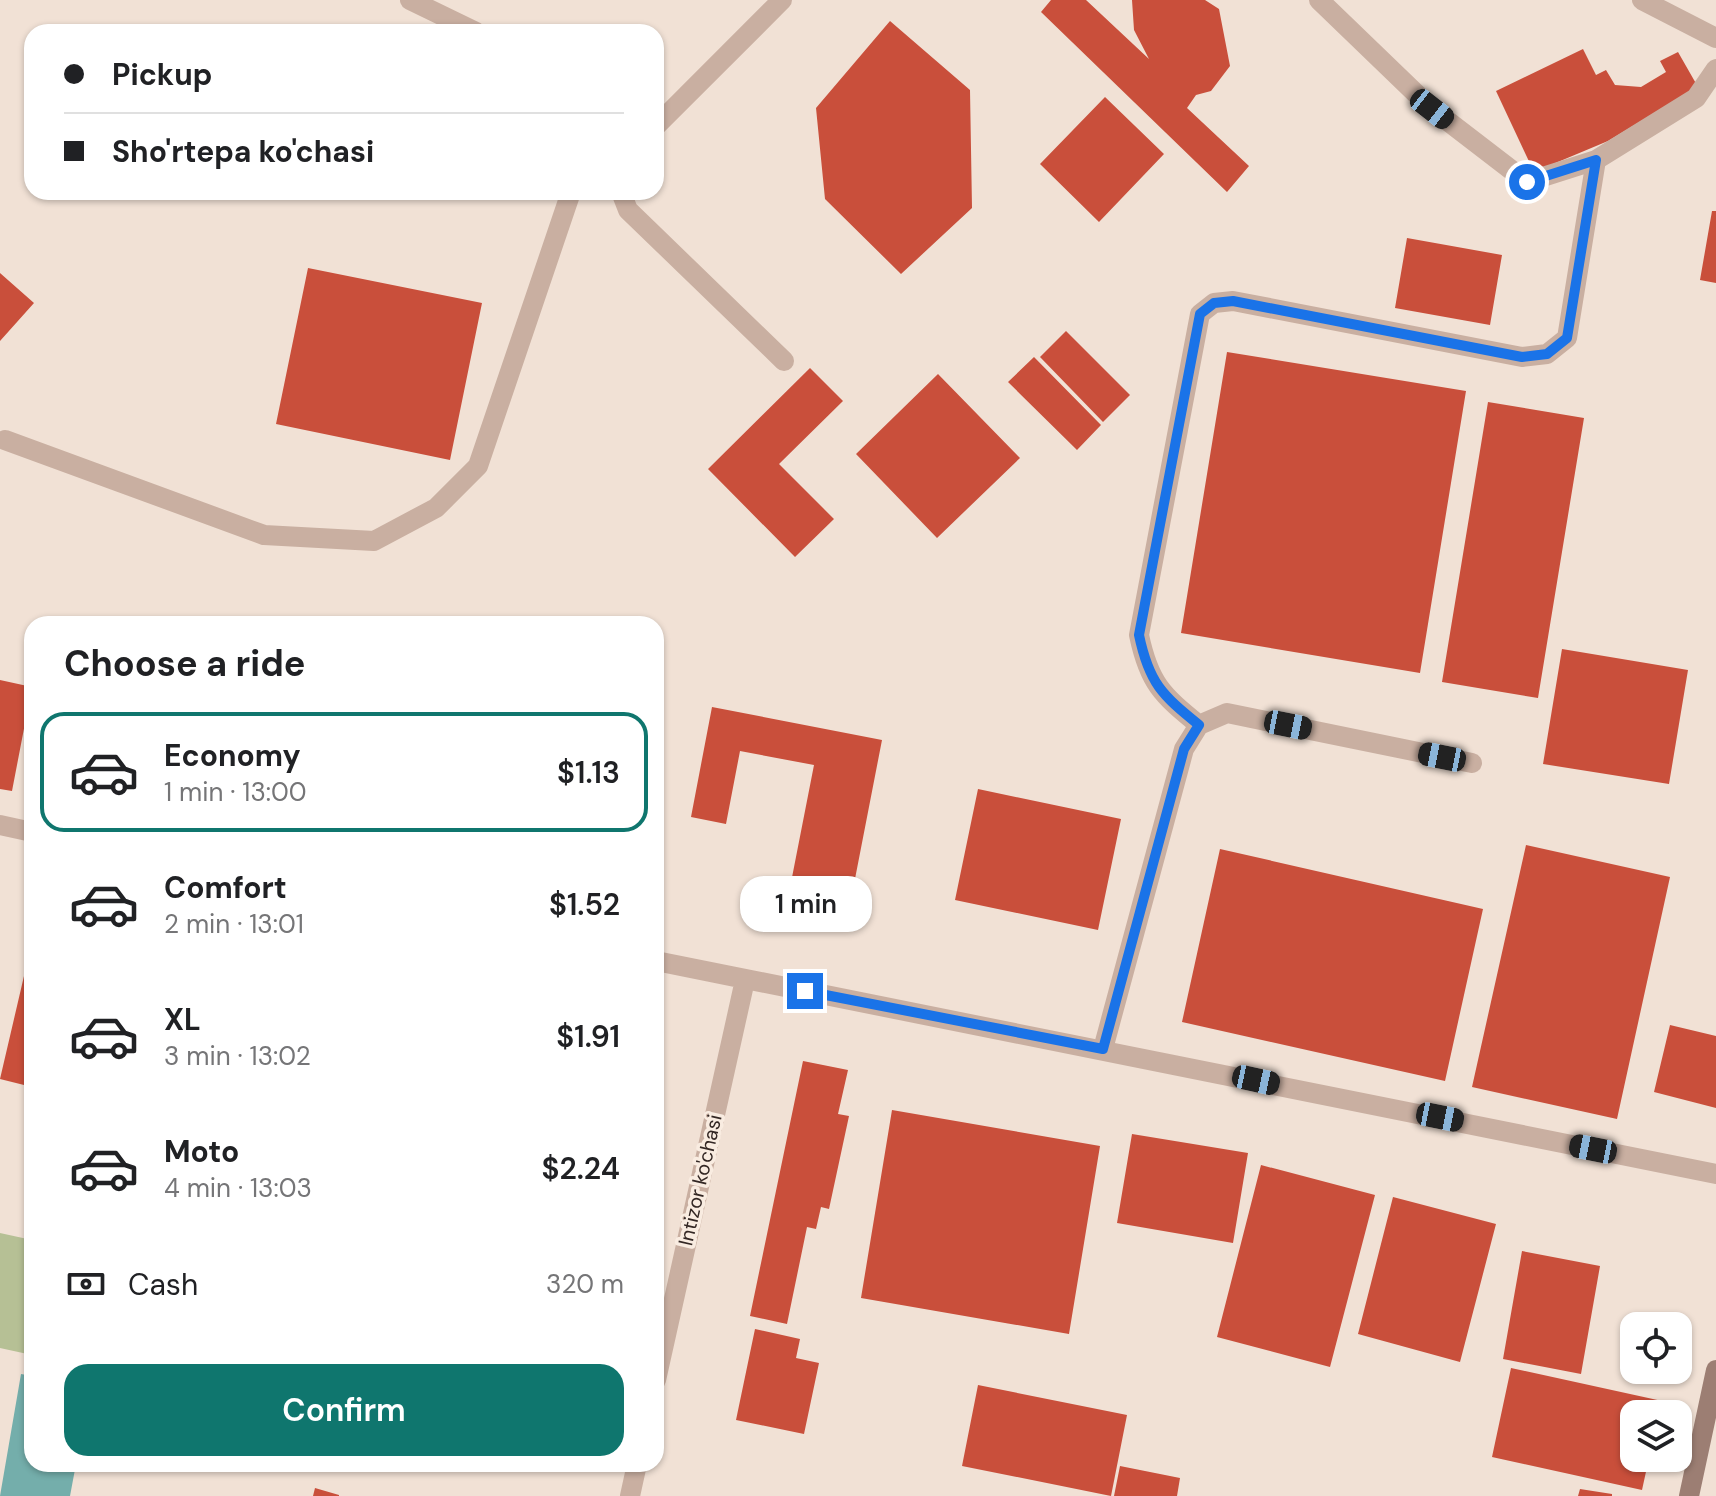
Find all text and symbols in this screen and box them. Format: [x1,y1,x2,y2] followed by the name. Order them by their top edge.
[112,55,212,94] text: Pickup
[1406,85,1458,133] car
[112,132,374,171] text: Sho'rtepa ko'chasi
[1509,164,1545,200] route start
[64,640,305,687] text: Choose a ride
[1262,709,1314,741] car
[68,736,140,808] icon: car
[164,736,301,775] text: Economy
[1416,741,1468,773] car
[557,753,620,792] text: $1.13
[164,775,307,809] text: 1 min · 13:00
[68,868,140,940] icon: car
[164,868,287,907] text: Comfort
[739,875,871,931] callout: 1 min
[549,885,620,924] text: $1.52
[775,887,837,921] text: 1 min
[164,907,304,941] text: 2 min · 13:01
[787,973,823,1009] route end
[68,1000,140,1072] icon: car
[164,1000,201,1039] text: XL
[556,1017,620,1056] text: $1.91
[164,1039,311,1073] text: 3 min · 13:02
[1230,1063,1282,1097] car
[1414,1101,1466,1133] car
[672,1112,728,1248] street label: Intizor ko'chasi
[68,1132,140,1204] icon: car
[164,1132,239,1171] text: Moto
[1567,1133,1619,1165] car
[542,1149,620,1188] text: $2.24
[164,1171,312,1205] text: 4 min · 13:03
[64,1262,108,1306] icon: cash
[128,1265,198,1304] text: Cash
[546,1267,624,1301] text: 320 m
[1620,1312,1692,1472] map controls
[1620,1312,1692,1384] button: locate
[64,1364,624,1456] button: Confirm
[1620,1400,1692,1472] button: layers

